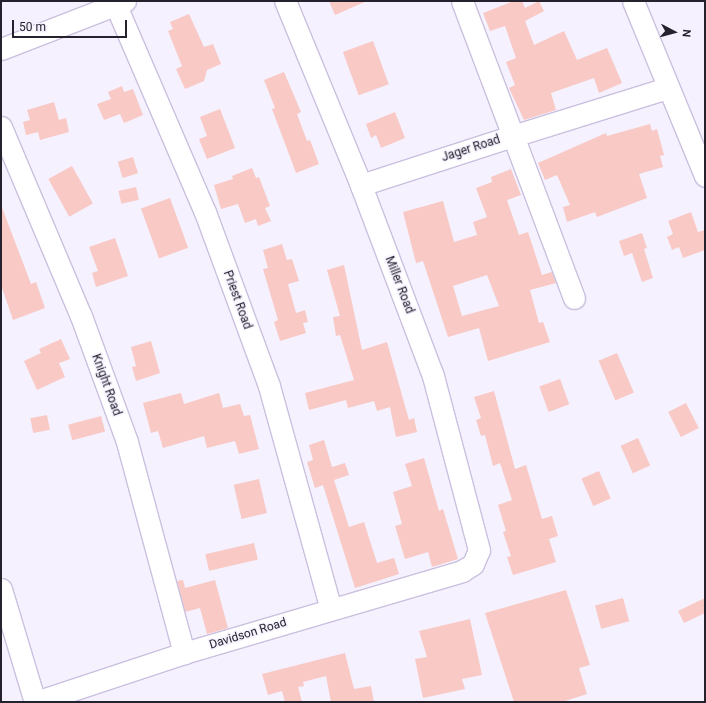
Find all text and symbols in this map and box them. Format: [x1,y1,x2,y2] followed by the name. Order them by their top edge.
[14,12,129,38] scale bar
[654,12,694,52] north arrow
[19,20,46,34] text: 50 m
[680,29,693,38] text: N
[440,133,502,165] street label: Jager Road
[381,254,417,316] street label: Miller Road
[220,269,254,331] street label: Priest Road
[88,352,124,418] street label: Knight Road
[208,615,288,653] street label: Davidson Road

